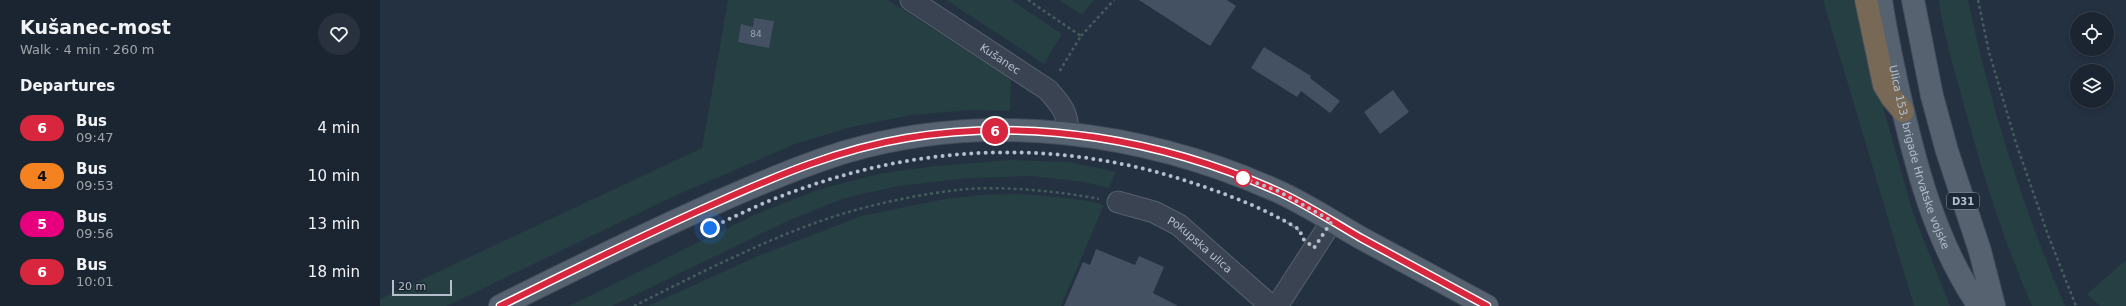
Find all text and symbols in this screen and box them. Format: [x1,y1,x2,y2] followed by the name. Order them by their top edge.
[2070,12,2114,108] map controls
[2070,12,2114,56] button: locate
[318,13,360,55] button: heart
[20,16,171,38] text: Kušanec-most
[750,29,762,39] house number: 84
[977,41,1023,77] street label: Kušanec
[20,42,154,57] text: Walk · 4 min · 260 m
[1886,64,1952,252] street label: Ulica 153. brigade Hrvatske vojske
[2070,64,2114,108] button: layers
[20,77,115,95] text: Departures
[76,112,107,130] text: Bus
[982,118,1008,144] line badge: 6
[317,119,360,137] text: 4 min
[37,120,47,136] text: 6
[990,123,1000,139] text: 6
[76,130,113,145] text: 09:47
[76,160,107,178] text: Bus
[308,167,360,185] text: 10 min
[37,168,47,184] text: 4
[1234,169,1252,187] unlabelled marker
[76,178,113,193] text: 09:53
[1947,193,1979,209] road number: D31
[76,208,107,226] text: Bus
[1165,214,1235,276] street label: Pokupska ulica
[308,215,360,233] text: 13 min
[37,216,47,232] text: 5
[700,218,720,238] your location
[76,226,113,241] text: 09:56
[76,256,107,274] text: Bus
[308,263,360,281] text: 18 min
[37,264,47,280] text: 6
[76,274,113,289] text: 10:01
[392,278,452,297] scale bar
[398,280,426,293] text: 20 m

